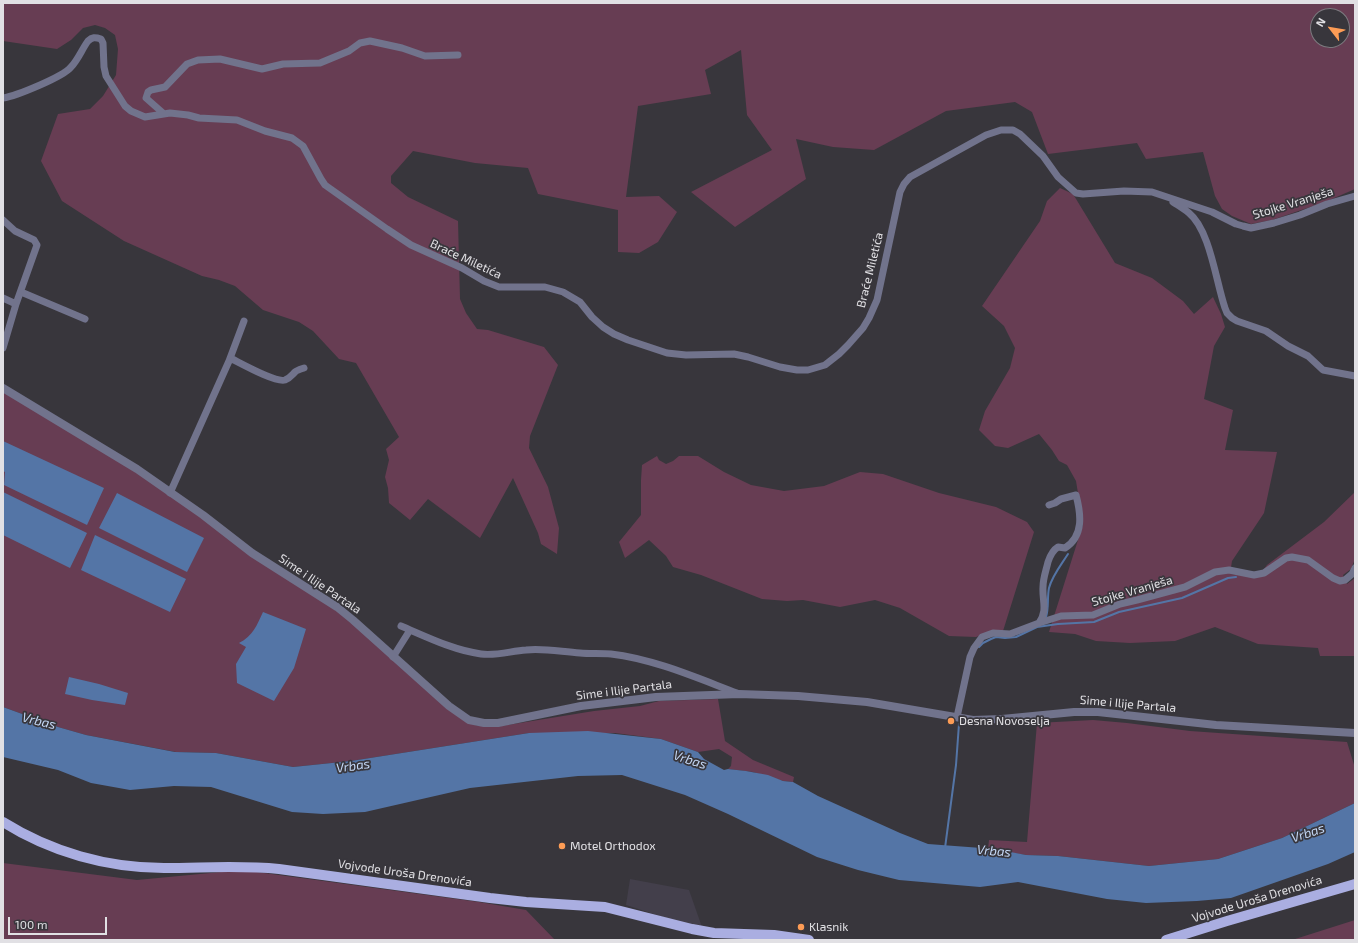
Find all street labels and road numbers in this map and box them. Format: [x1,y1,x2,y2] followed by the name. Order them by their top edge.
[1251,184,1335,222] street label: Stojke Vranješa
[854,231,886,309] street label: Braće Miletića
[428,236,504,282] street label: Braće Miletića
[276,551,364,617] street label: Sime i Ilije Partala
[1090,573,1174,609] street label: Stojke Vranješa
[575,677,673,703] street label: Sime i Ilije Partala
[1079,693,1177,715] street label: Sime i Ilije Partala
[337,856,473,890] street label: Vojvode Uroša Drenovića
[1190,872,1324,926] street label: Vojvode Uroša Drenovića

